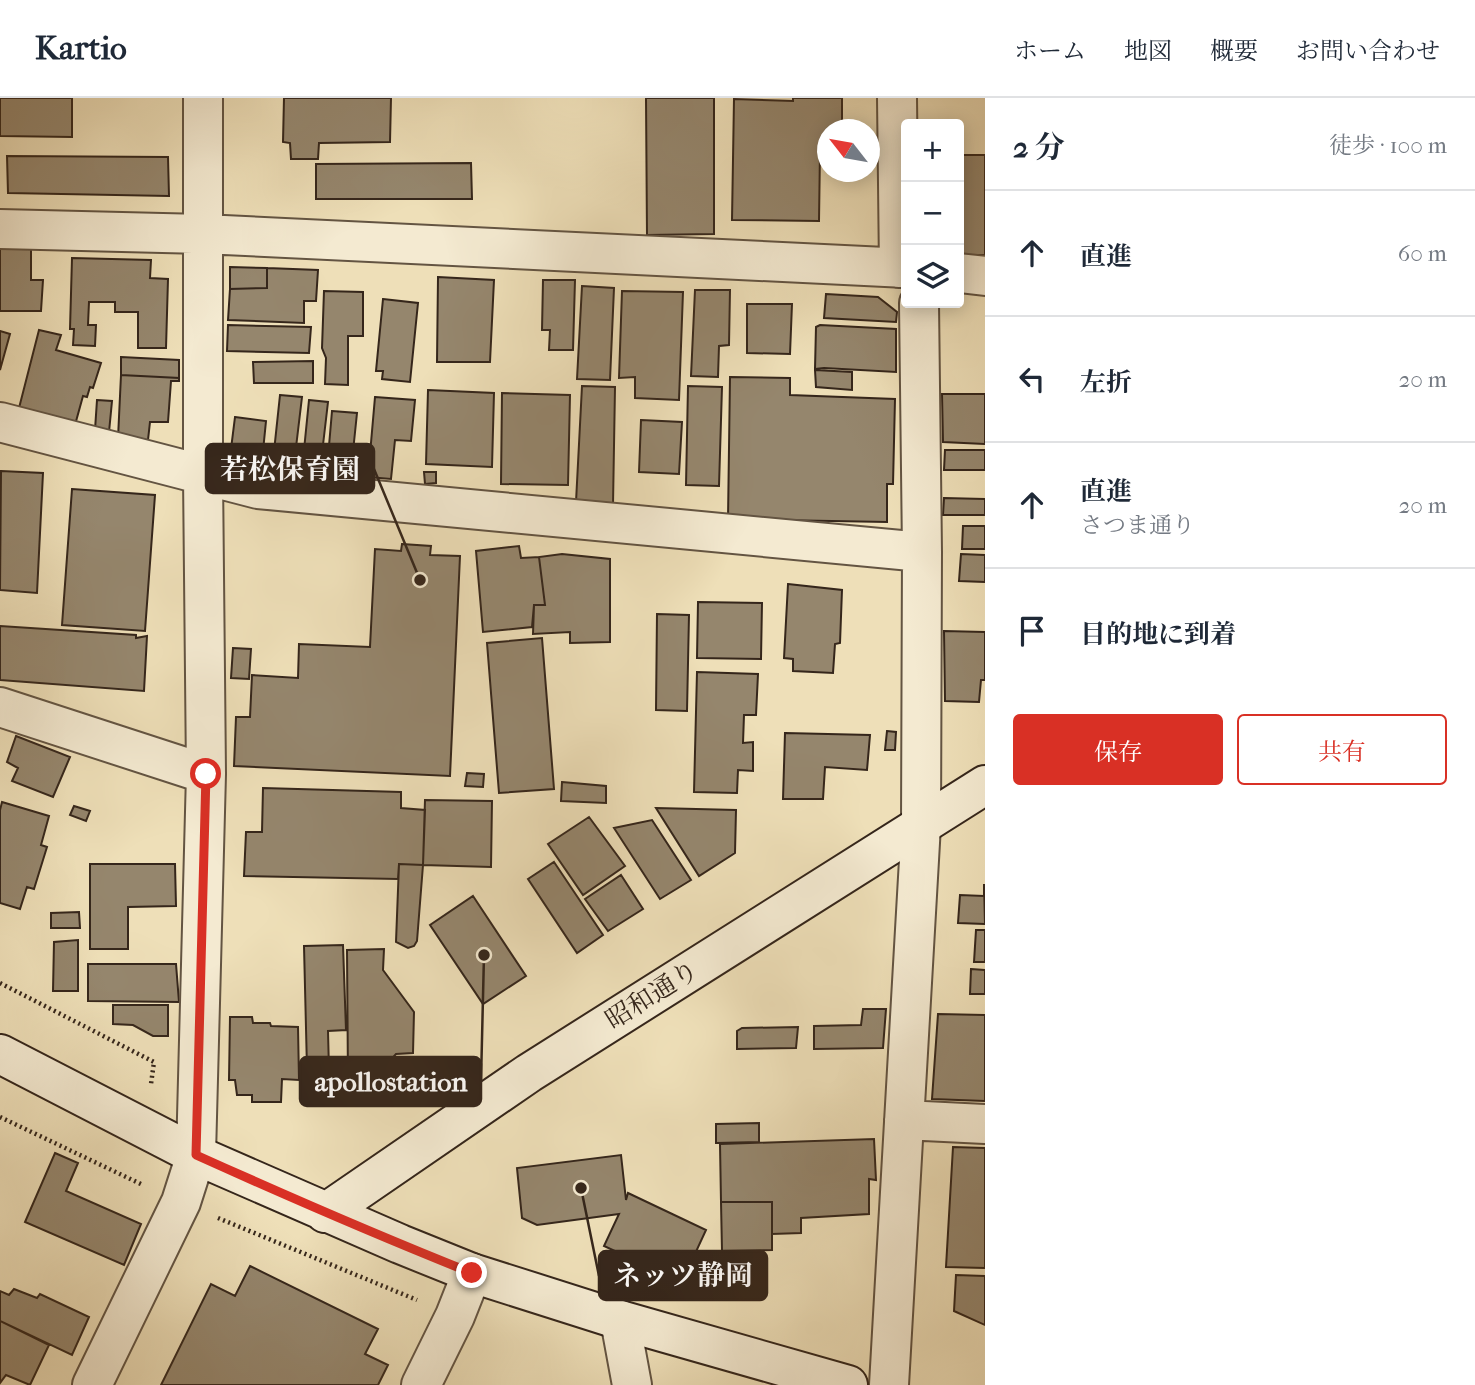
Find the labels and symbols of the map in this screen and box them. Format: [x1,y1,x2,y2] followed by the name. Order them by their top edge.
[817,119,880,182] north arrow
[206,444,374,493] callout: 若松保育園
[220,453,360,486] text: 若松保育園
[190,758,221,789] route start
[600,954,704,1036] street label: 昭和通り
[300,1057,481,1106] callout: apollostation
[314,1065,468,1098] text: apollostation
[599,1251,767,1300] callout: ネッツ静岡
[456,1257,487,1288] route end
[613,1259,753,1292] text: ネッツ静岡

